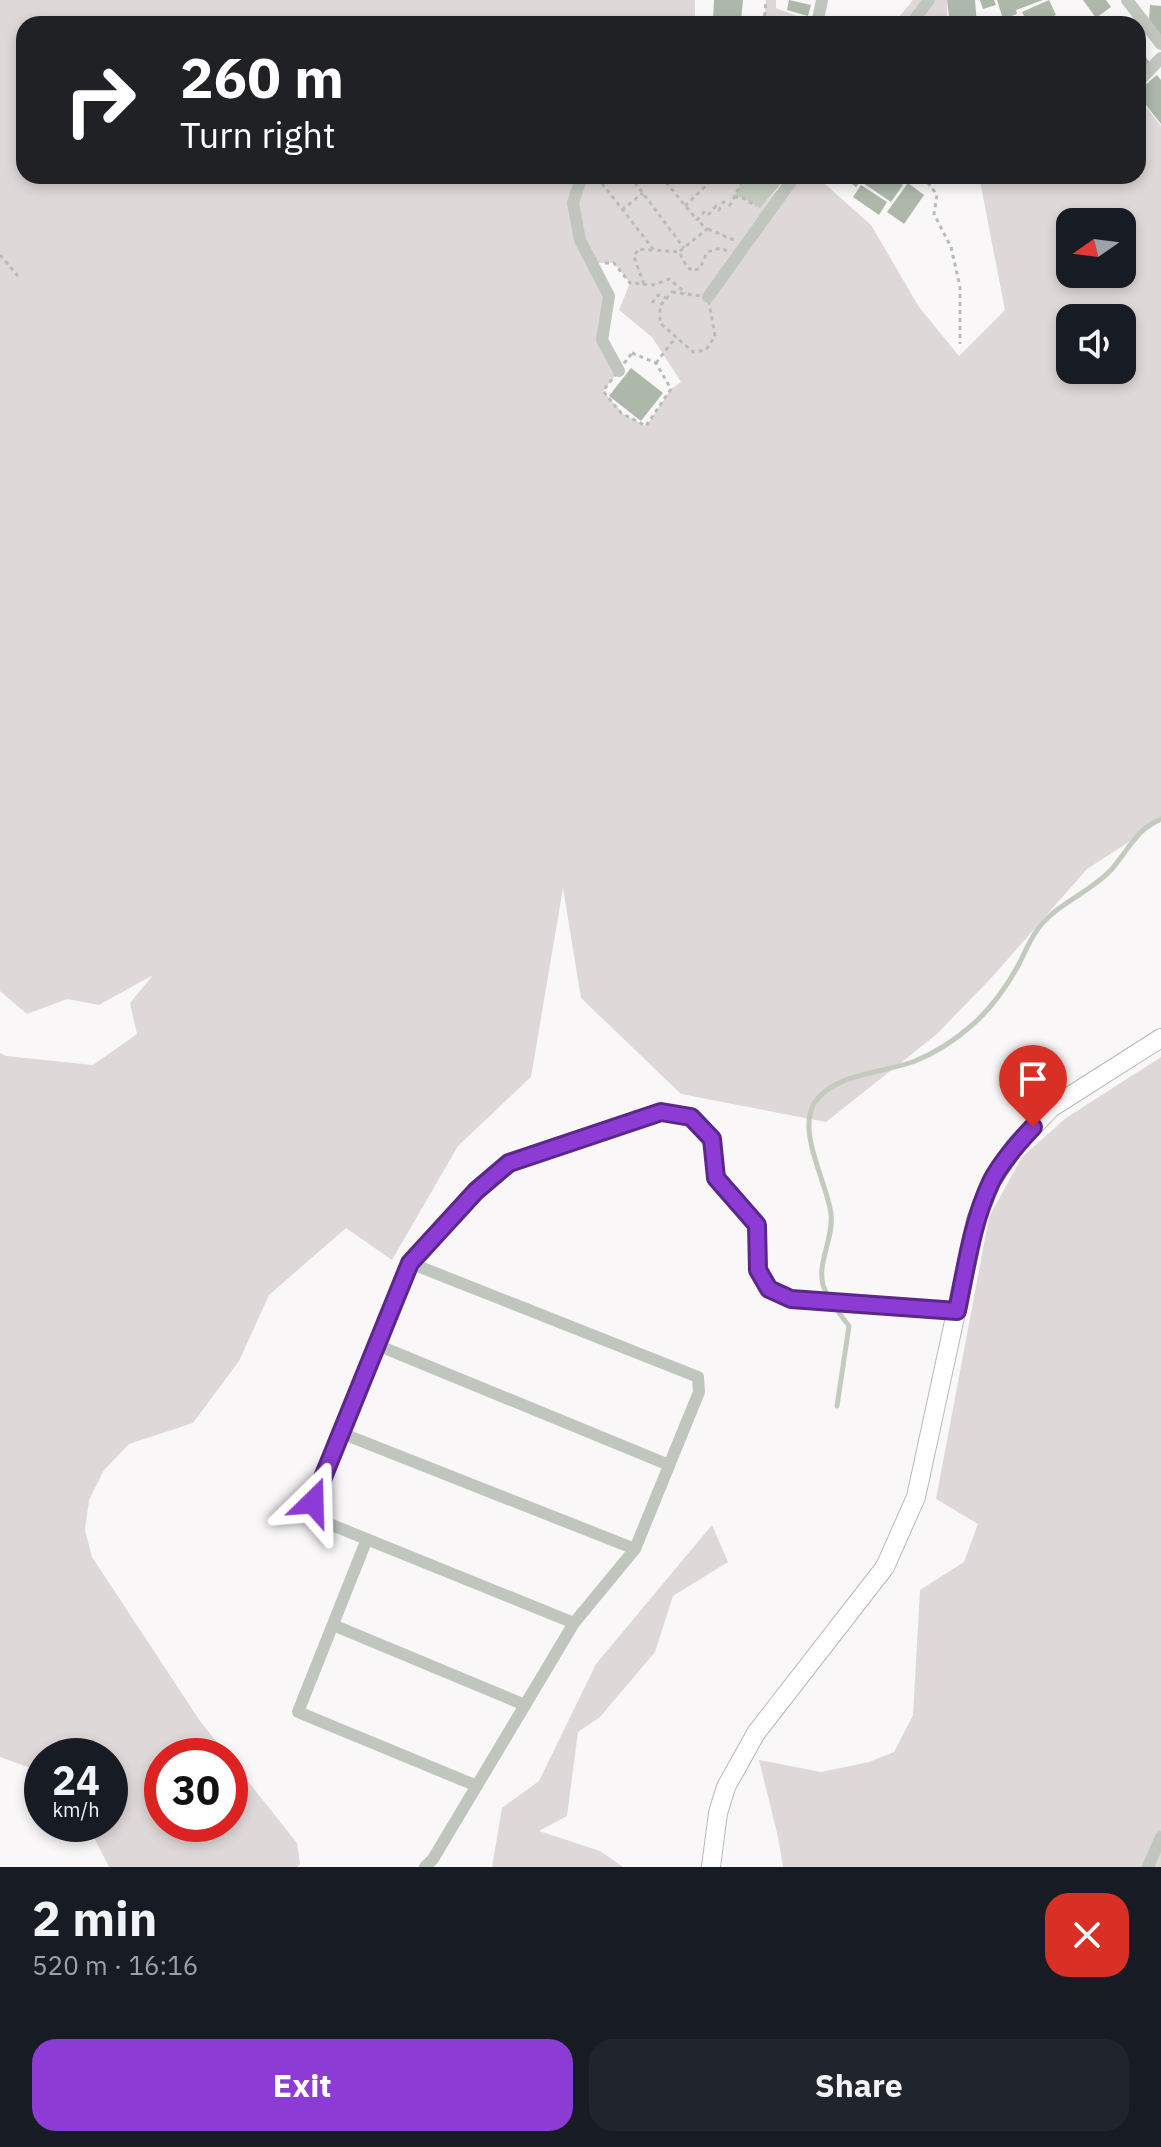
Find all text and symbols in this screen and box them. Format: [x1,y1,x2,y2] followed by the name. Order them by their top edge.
[180,41,344,113] text: 260 m
[48,48,152,152] icon: right
[180,111,336,158] text: Turn right
[1056,208,1136,288] north arrow
[1056,208,1136,384] map controls
[1056,304,1136,384] button: sound
[999,1045,1067,1127] pin
[1011,1057,1055,1101] icon: arrive
[271,1460,355,1544] position arrow
[144,1738,248,1842] speed limit sign: 30
[52,1754,100,1806] text: 24
[52,1796,100,1823] text: km/h
[32,1887,157,1949] text: 2 min
[1045,1893,1129,1977] button: close
[32,1948,198,1982] text: 520 m · 16:16
[32,2039,573,2131] button: Exit
[589,2039,1129,2131] button: Share

